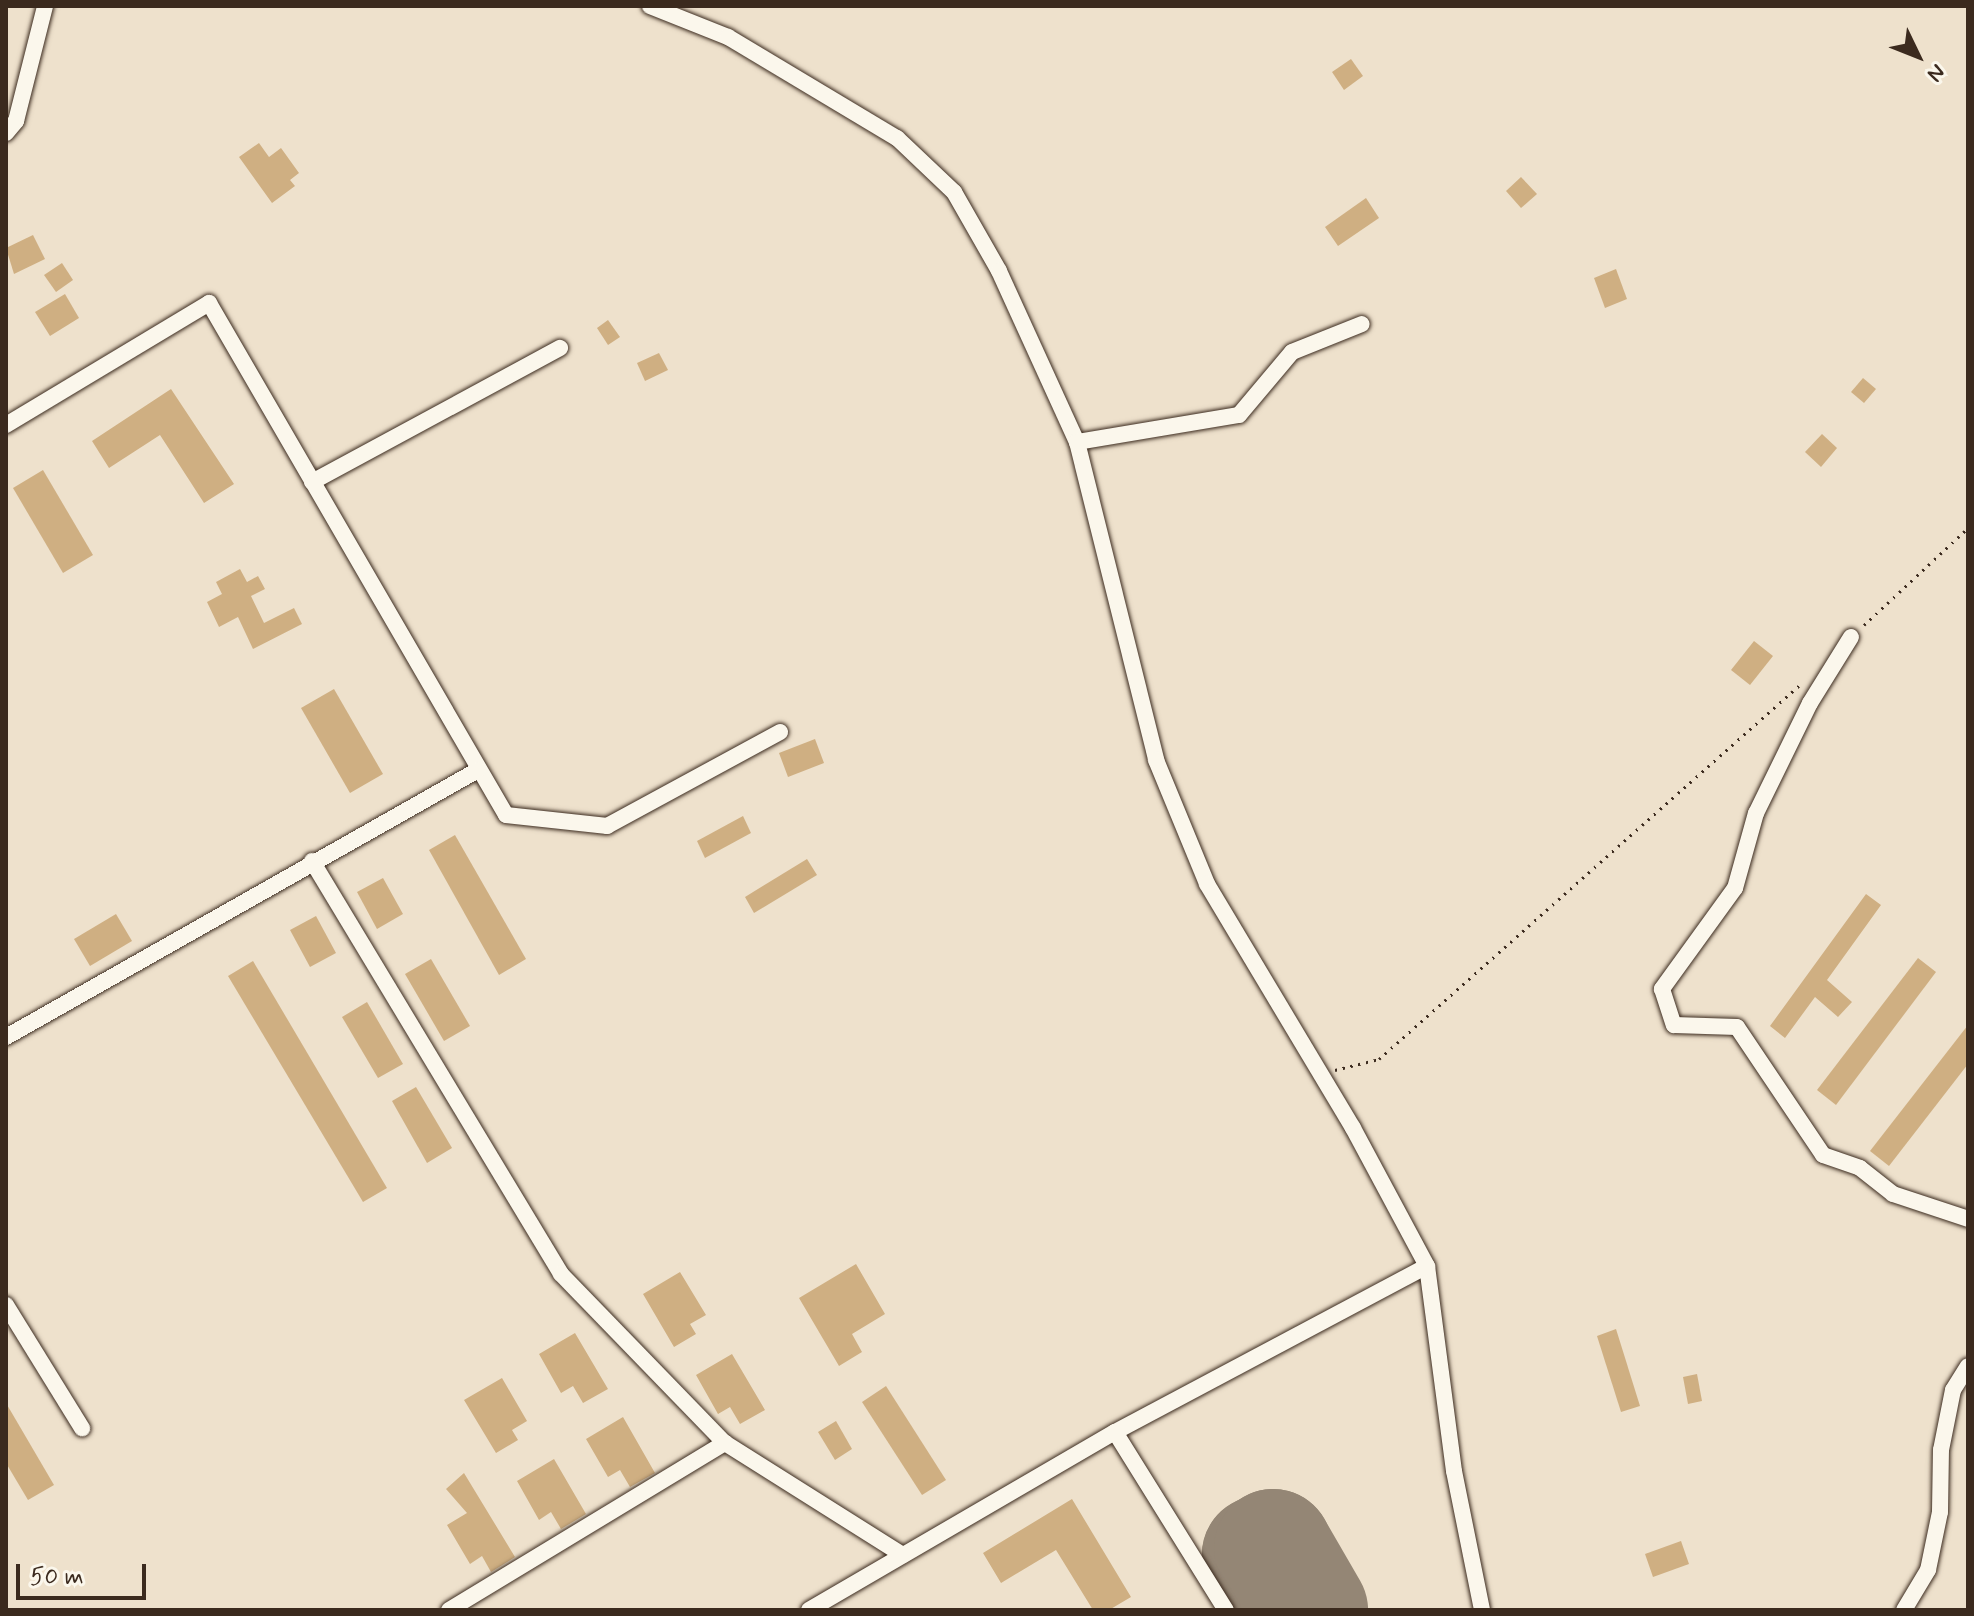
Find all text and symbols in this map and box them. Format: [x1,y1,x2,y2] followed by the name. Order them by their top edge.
[1878,16,1958,96] north arrow
[1920,57,1951,87] text: N
[20,1548,150,1598] scale bar
[30,1562,84,1593] text: 50 m

